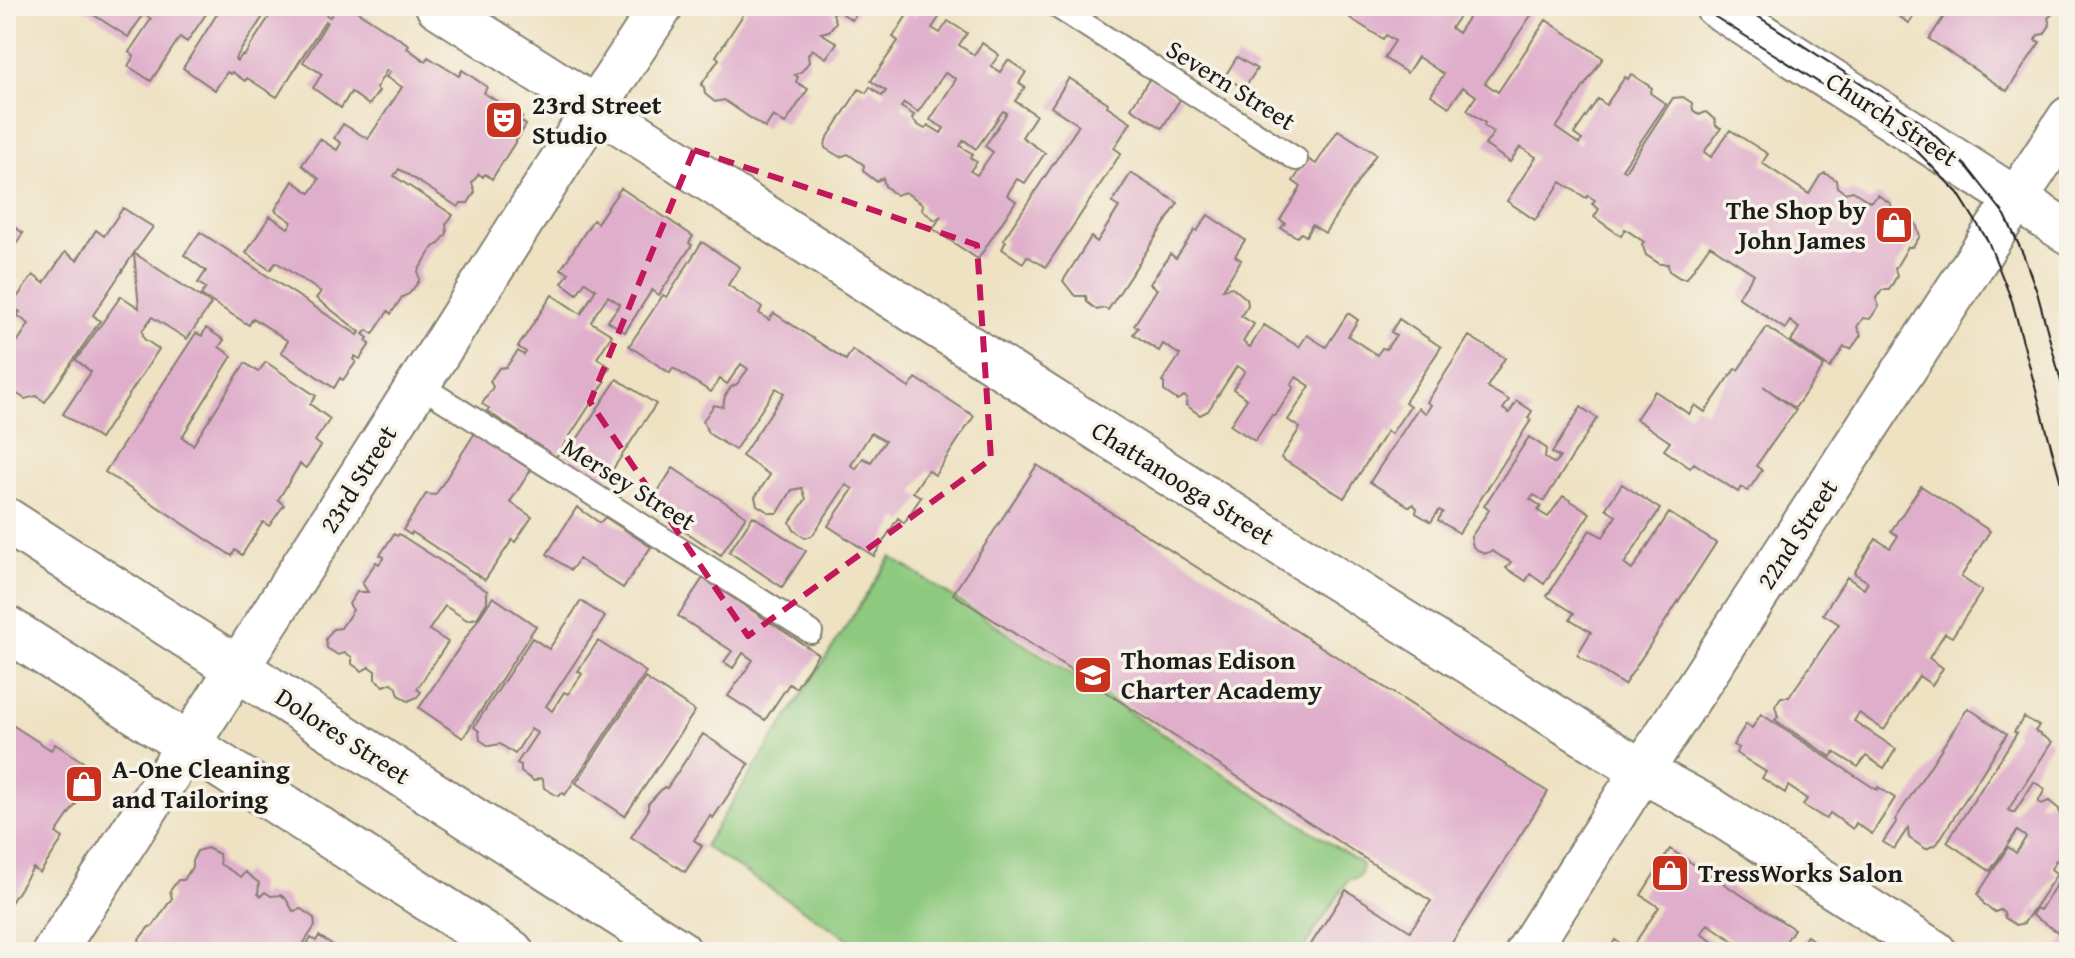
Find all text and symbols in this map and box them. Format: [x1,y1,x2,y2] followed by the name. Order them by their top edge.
[1159,29,1304,140] street label: Severn Street
[1819,61,1966,176] street label: Church Street
[532,85,662,154] place label: 23rd Street Studio
[483,99,525,141] theatre icon: 23rd Street Studio
[1726,190,1867,259] place label: The Shop by John James
[1873,204,1915,246] shop icon: The Shop by John James
[1084,411,1282,555] street label: Chattanooga Street
[309,417,406,540] street label: 23rd Street
[555,427,704,540] street label: Mersey Street
[1746,471,1847,597] street label: 22nd Street
[1121,640,1323,709] place label: Thomas Edison Charter Academy
[1072,654,1114,696] school or university icon: Thomas Edison Charter Academy
[268,677,418,794] street label: Dolores Street
[112,749,290,818] place label: A-One Cleaning and Tailoring
[63,763,105,805] shop icon: A-One Cleaning and Tailoring
[1649,852,1691,894] shop icon: TressWorks Salon
[1698,853,1903,892] place label: TressWorks Salon

